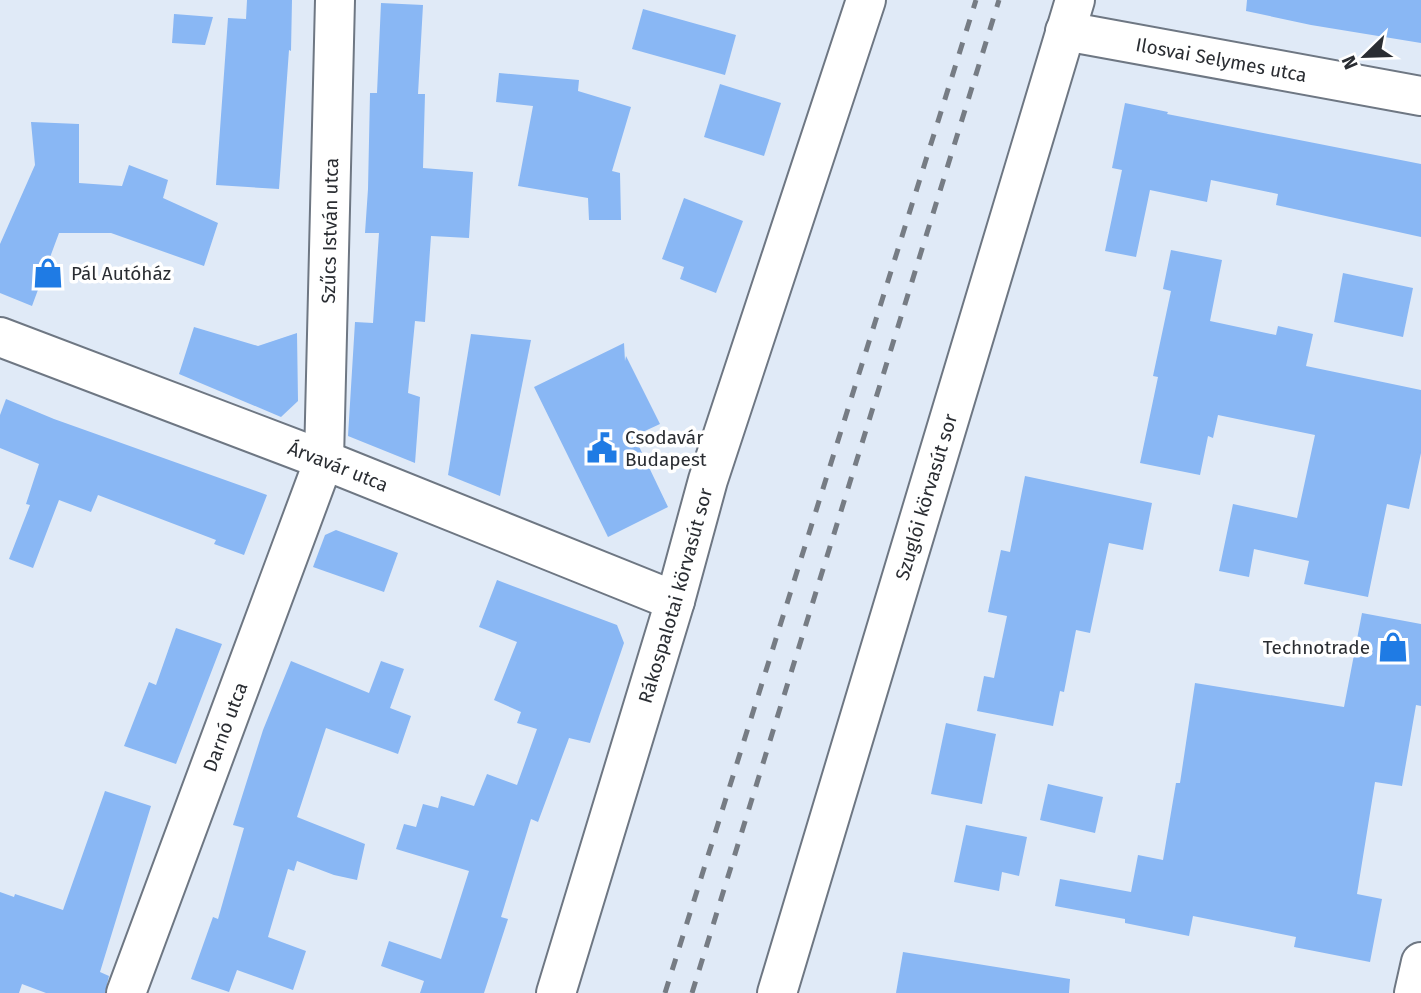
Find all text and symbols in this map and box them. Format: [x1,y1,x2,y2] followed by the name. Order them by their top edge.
[1330,21,1400,91] north arrow
[1134,33,1309,87] street label: Ilosvai Selymes utca
[1337,52,1363,73] text: N
[317,157,343,304] street label: Szűcs István utca
[31,256,65,290] shop icon: Pál Autóház
[71,262,171,285] place label: Pál Autóház
[891,410,962,583] street label: Szuglói körvasút sor
[625,426,707,471] place label: Csodavár Budapest
[585,431,619,465] public building icon: Csodavár Budapest
[285,436,392,497] street label: Árvavár utca
[634,485,717,706] street label: Rákospalotai körvasút sor
[1376,630,1410,664] shop icon: Technotrade
[1263,636,1370,659] place label: Technotrade
[198,679,252,775] street label: Darnó utca

